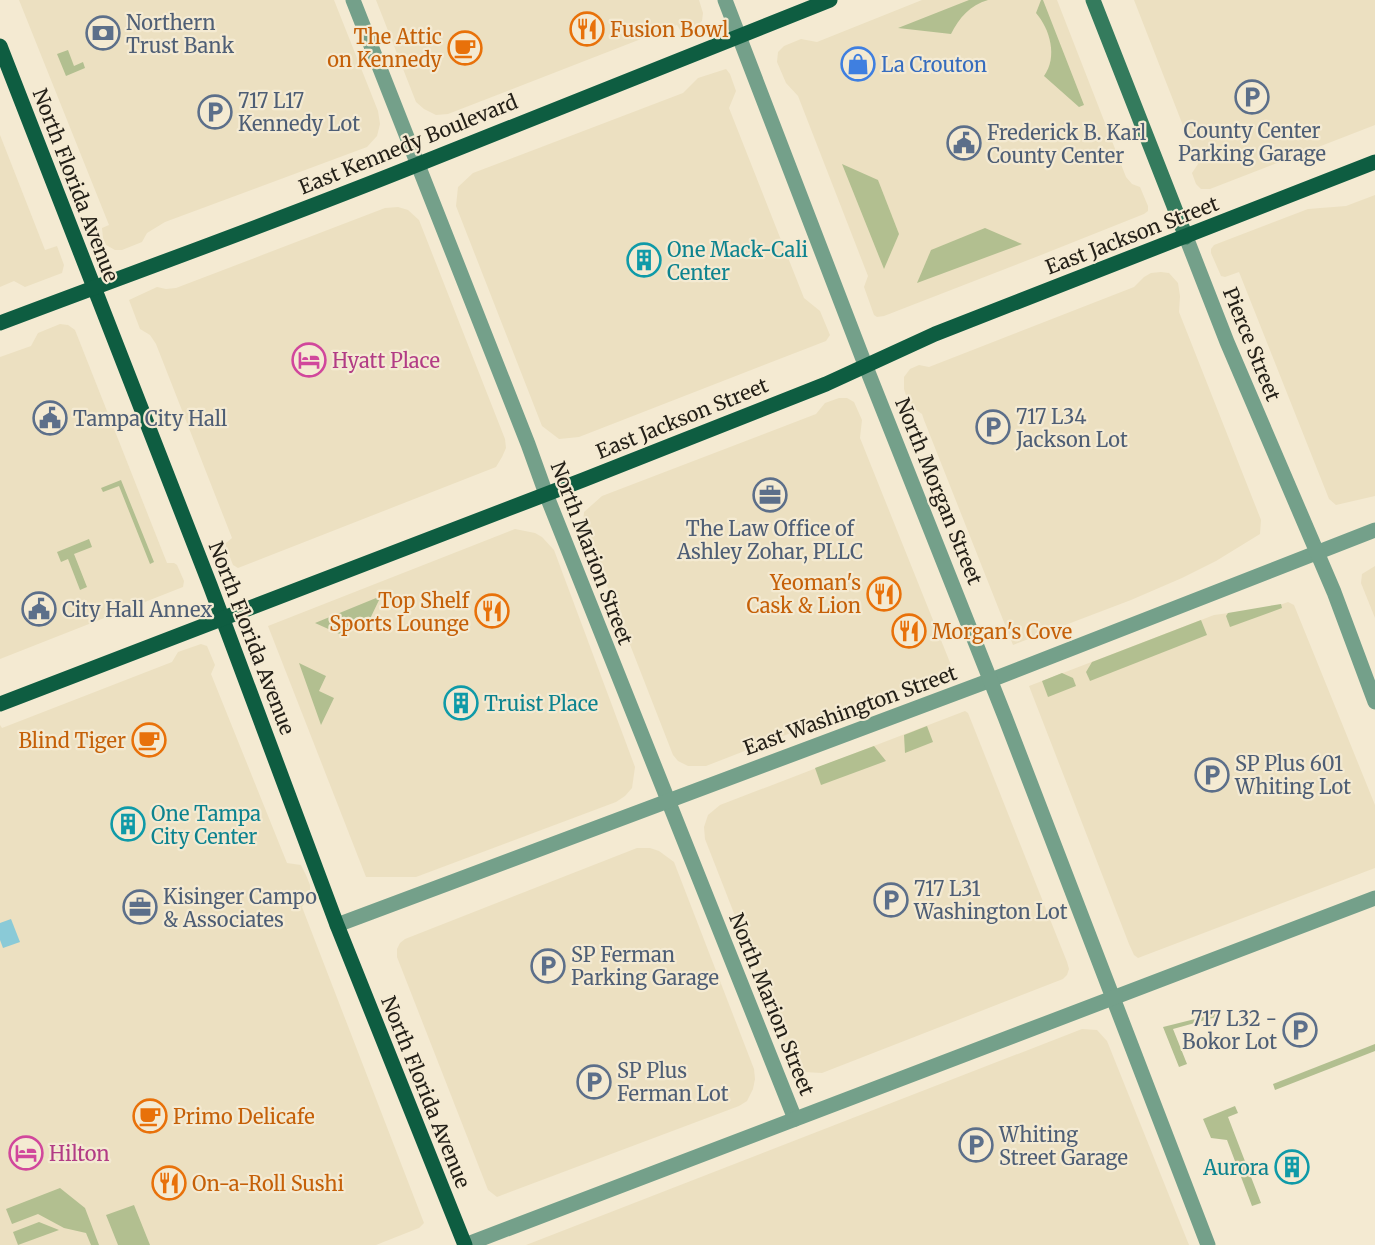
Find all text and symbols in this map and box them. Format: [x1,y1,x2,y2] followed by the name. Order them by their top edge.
[126,10,235,58] place label: Northern Trust Bank
[569,11,605,47] restaurant icon: Fusion Bowl
[85,15,121,51] bank icon: Northern Trust Bank
[610,17,728,42] place label: Fusion Bowl
[327,24,442,72] place label: The Attic on Kennedy
[447,30,483,66] cafe icon: The Attic on Kennedy
[840,46,876,82] shop icon: La Crouton
[881,52,987,77] place label: La Crouton
[1234,79,1270,115] parking icon: County Center Parking Garage
[28,85,124,285] street label: North Florida Avenue
[238,88,360,136] place label: 717 L17 Kennedy Lot
[295,89,521,199] street label: East Kennedy Boulevard
[197,94,233,130] parking icon: 717 L17 Kennedy Lot
[1178,118,1326,166] place label: County Center Parking Garage
[987,120,1146,168] place label: Frederick B. Karl County Center
[946,125,982,161] public building icon: Frederick B. Karl County Center
[1042,190,1222,280] street label: East Jackson Street
[667,237,808,285] place label: One Mack-Cali Center
[626,242,662,278] building icon: One Mack-Cali Center
[1218,283,1286,405] street label: Pierce Street
[291,342,327,378] hotel icon: Hyatt Place
[332,348,440,373] place label: Hyatt Place
[592,372,772,464] street label: East Jackson Street
[890,394,988,588] street label: North Morgan Street
[32,400,68,436] public building icon: Tampa City Hall
[1015,404,1128,452] place label: 717 L34 Jackson Lot
[73,406,227,431] place label: Tampa City Hall
[975,409,1011,445] parking icon: 717 L34 Jackson Lot
[546,458,639,648] street label: North Marion Street
[752,477,788,513] office icon: The Law Office of Ashley Zohar, PLLC
[676,516,863,564] place label: The Law Office of Ashley Zohar, PLLC
[204,538,300,738] street label: North Florida Avenue
[747,570,861,618] place label: Yeoman's Cask & Lion
[866,576,902,612] restaurant icon: Yeoman's Cask & Lion
[329,588,470,636] place label: Top Shelf Sports Lounge
[21,591,57,627] public building icon: City Hall Annex
[474,593,510,629] restaurant icon: Top Shelf Sports Lounge
[62,597,212,622] place label: City Hall Annex
[891,613,927,649] restaurant icon: Morgan's Cove
[932,619,1072,644] place label: Morgan's Cove
[740,660,960,760] street label: East Washington Street
[443,685,479,721] building icon: Truist Place
[484,691,598,716] place label: Truist Place
[131,722,167,758] cafe icon: Blind Tiger
[18,728,126,753] place label: Blind Tiger
[1234,751,1351,799] place label: SP Plus 601 Whiting Lot
[1194,757,1230,793] parking icon: SP Plus 601 Whiting Lot
[151,801,261,849] place label: One Tampa City Center
[110,806,146,842] building icon: One Tampa City Center
[913,876,1068,924] place label: 717 L31 Washington Lot
[873,882,909,918] parking icon: 717 L31 Washington Lot
[163,884,317,932] place label: Kisinger Campo & Associates
[122,889,158,925] office icon: Kisinger Campo & Associates
[724,909,820,1099] street label: North Marion Street
[571,942,719,990] place label: SP Ferman Parking Garage
[530,948,566,984] parking icon: SP Ferman Parking Garage
[376,992,476,1192] street label: North Florida Avenue
[1182,1006,1277,1054] place label: 717 L32 - Bokor Lot
[1282,1012,1318,1048] parking icon: 717 L32 - Bokor Lot
[617,1058,729,1106] place label: SP Plus Ferman Lot
[576,1064,612,1100] parking icon: SP Plus Ferman Lot
[132,1098,168,1134] cafe icon: Primo Delicafe
[173,1104,315,1129] place label: Primo Delicafe
[998,1122,1128,1170] place label: Whiting Street Garage
[958,1127,994,1163] parking icon: Whiting Street Garage
[8,1135,44,1171] hotel icon: Hilton
[49,1141,110,1166] place label: Hilton
[1274,1149,1310,1185] building icon: Aurora
[1202,1155,1269,1180] place label: Aurora
[151,1165,187,1201] restaurant icon: On-a-Roll Sushi
[192,1171,344,1196] place label: On-a-Roll Sushi

